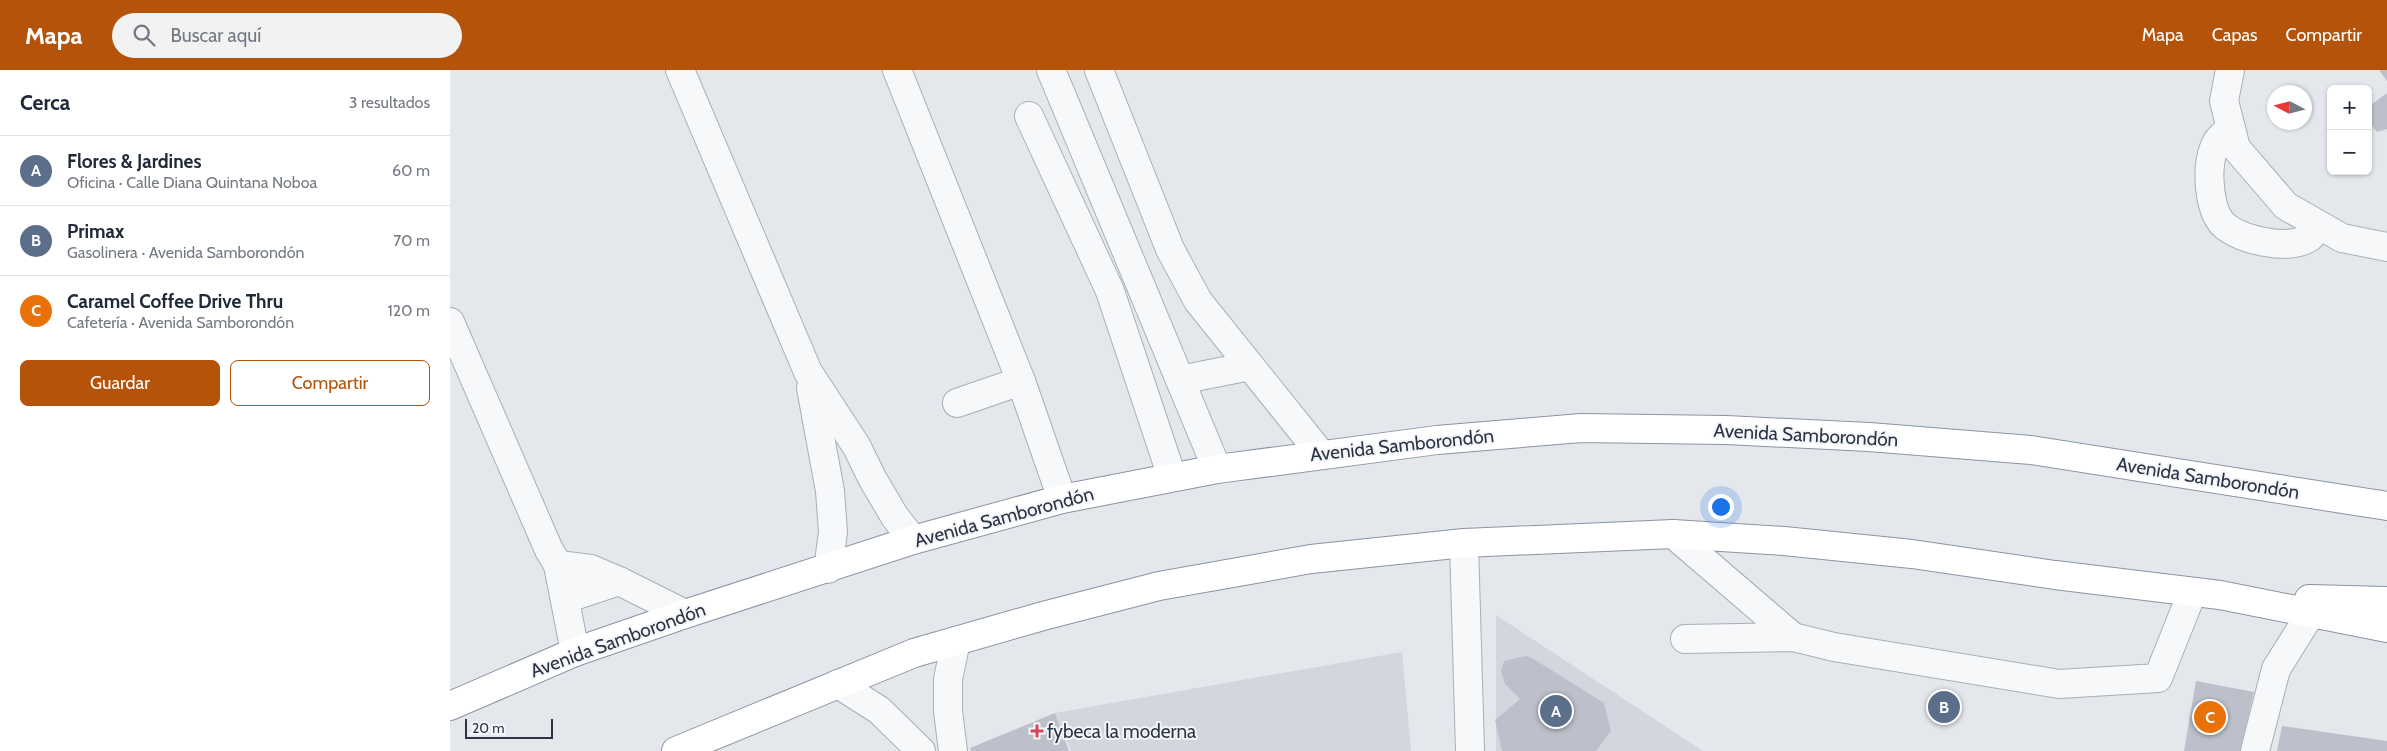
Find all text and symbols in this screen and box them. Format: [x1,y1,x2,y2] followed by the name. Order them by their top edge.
[112,13,462,58] search box
[25,21,82,50] text: Mapa
[130,21,158,49] icon: search
[170,24,261,47] text: Buscar aquí
[2142,24,2184,46] text: Mapa
[2212,24,2258,46] text: Capas
[2286,24,2362,46] text: Compartir
[2267,85,2312,130] north arrow
[2327,85,2372,175] map controls
[2327,85,2372,130] button: +
[20,90,70,115] text: Cerca
[349,93,430,112] text: 3 resultados
[2327,130,2372,175] button: −
[67,150,201,173] text: Flores & Jardines
[31,161,41,180] text: A
[392,161,430,180] text: 60 m
[67,173,317,192] text: Oficina · Calle Diana Quintana Noboa
[67,220,124,243] text: Primax
[31,231,41,250] text: B
[393,231,430,250] text: 70 m
[67,243,304,262] text: Gasolinera · Avenida Samborondón
[67,290,283,313] text: Caramel Coffee Drive Thru
[31,301,41,320] text: C
[388,301,430,320] text: 120 m
[67,313,294,332] text: Cafetería · Avenida Samborondón
[20,360,220,406] button: Guardar
[230,360,430,406] button: Compartir
[1713,419,1899,451] street label: Avenida Samborondón
[1309,424,1495,466] street label: Avenida Samborondón
[2115,452,2301,504] street label: Avenida Samborondón
[912,482,1096,552] street label: Avenida Samborondón
[1708,494,1734,520] your location
[527,598,709,682] street label: Avenida Samborondón
[1928,688,1960,726] pin: B
[1540,692,1572,730] pin: A
[2194,698,2226,736] pin: C
[465,716,552,739] scale bar
[472,719,505,737] text: 20 m
[1047,720,1196,743] place label: fybeca la moderna
[1031,725,1043,737] marker: fybeca la moderna

